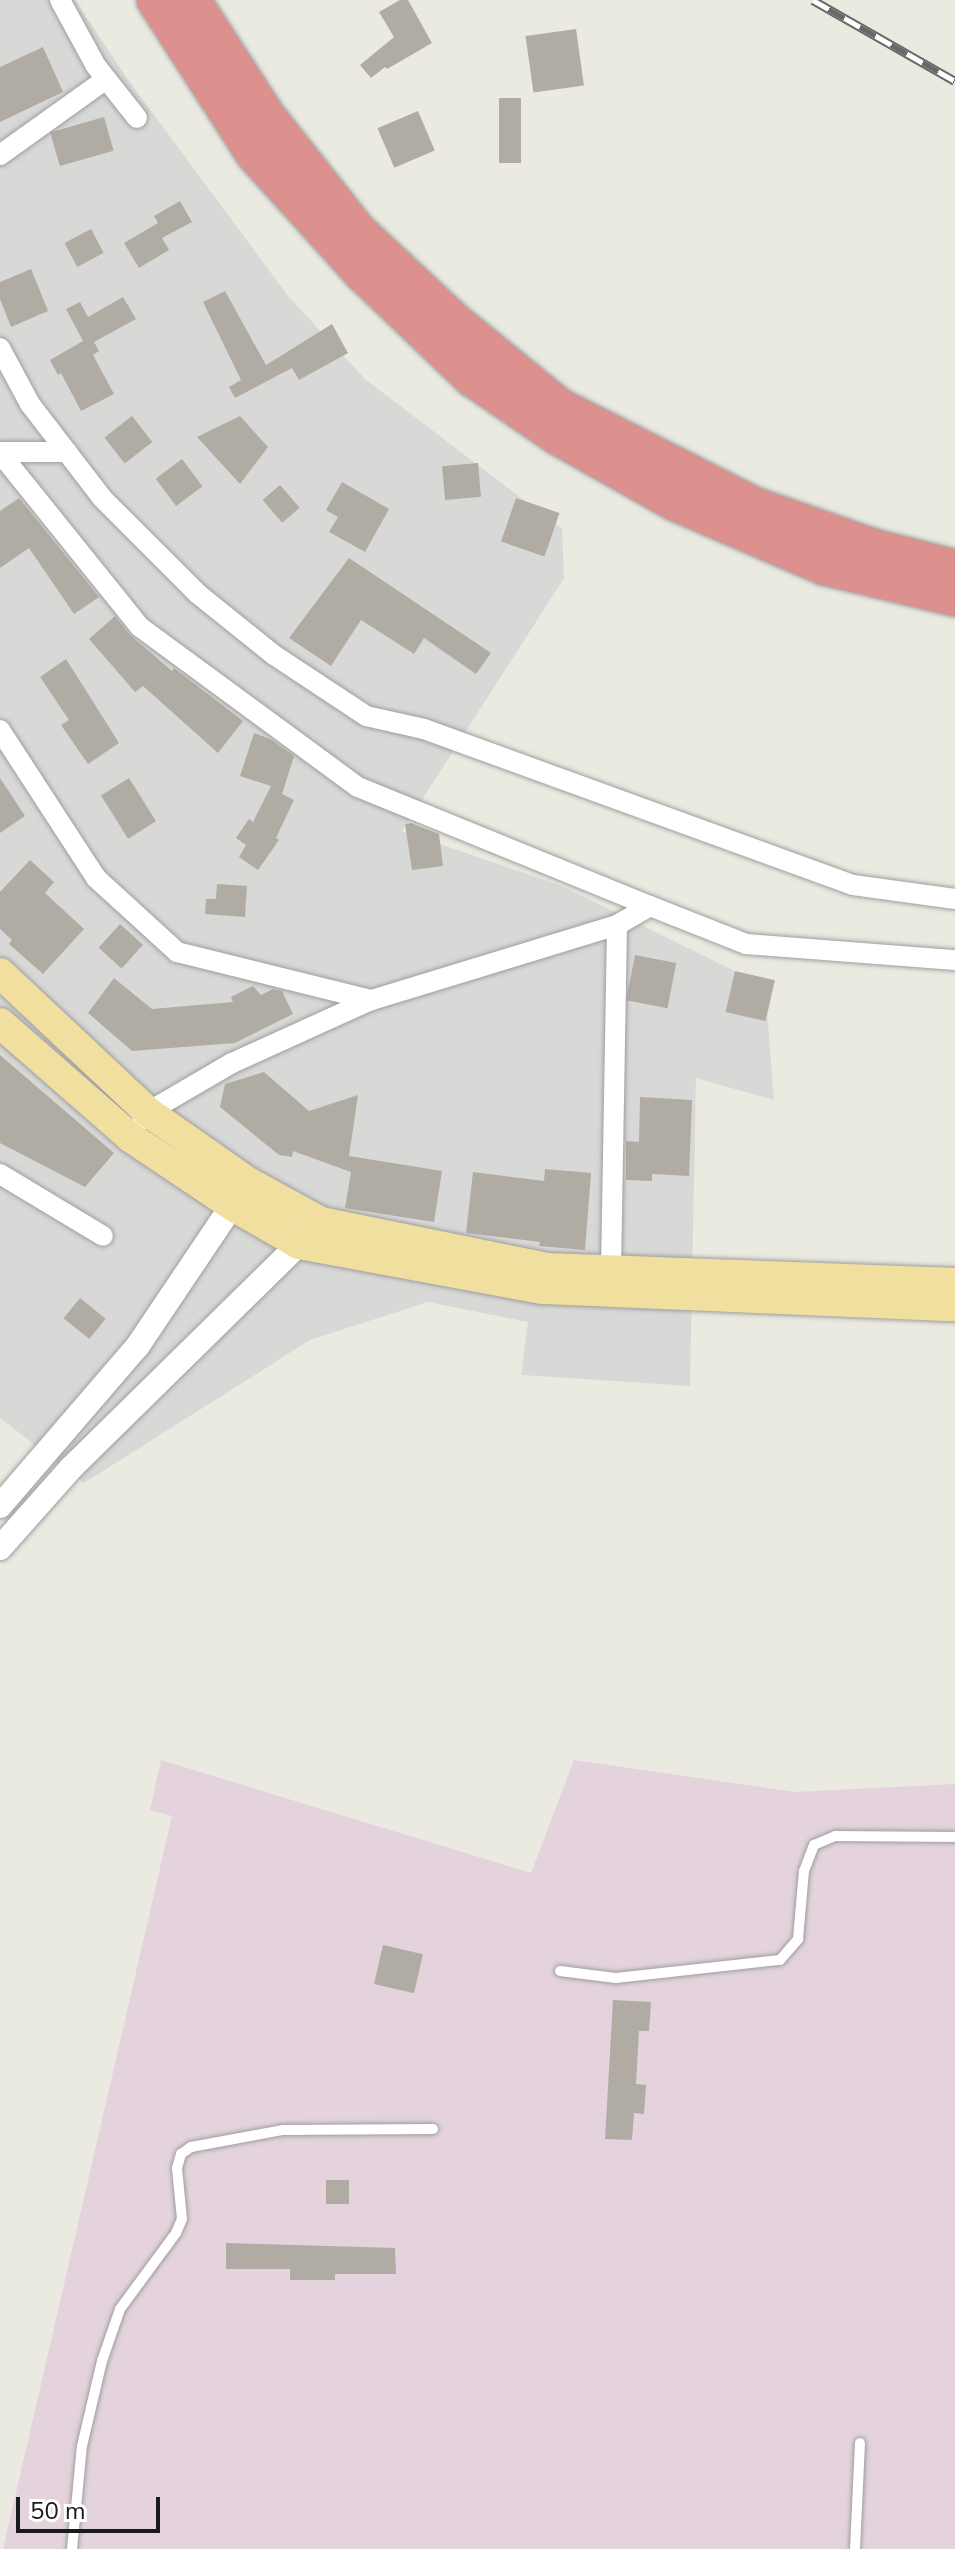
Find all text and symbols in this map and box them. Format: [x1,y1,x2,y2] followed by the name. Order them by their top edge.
[20,2481,164,2531] scale bar
[30,2495,86,2527] text: 50 m

